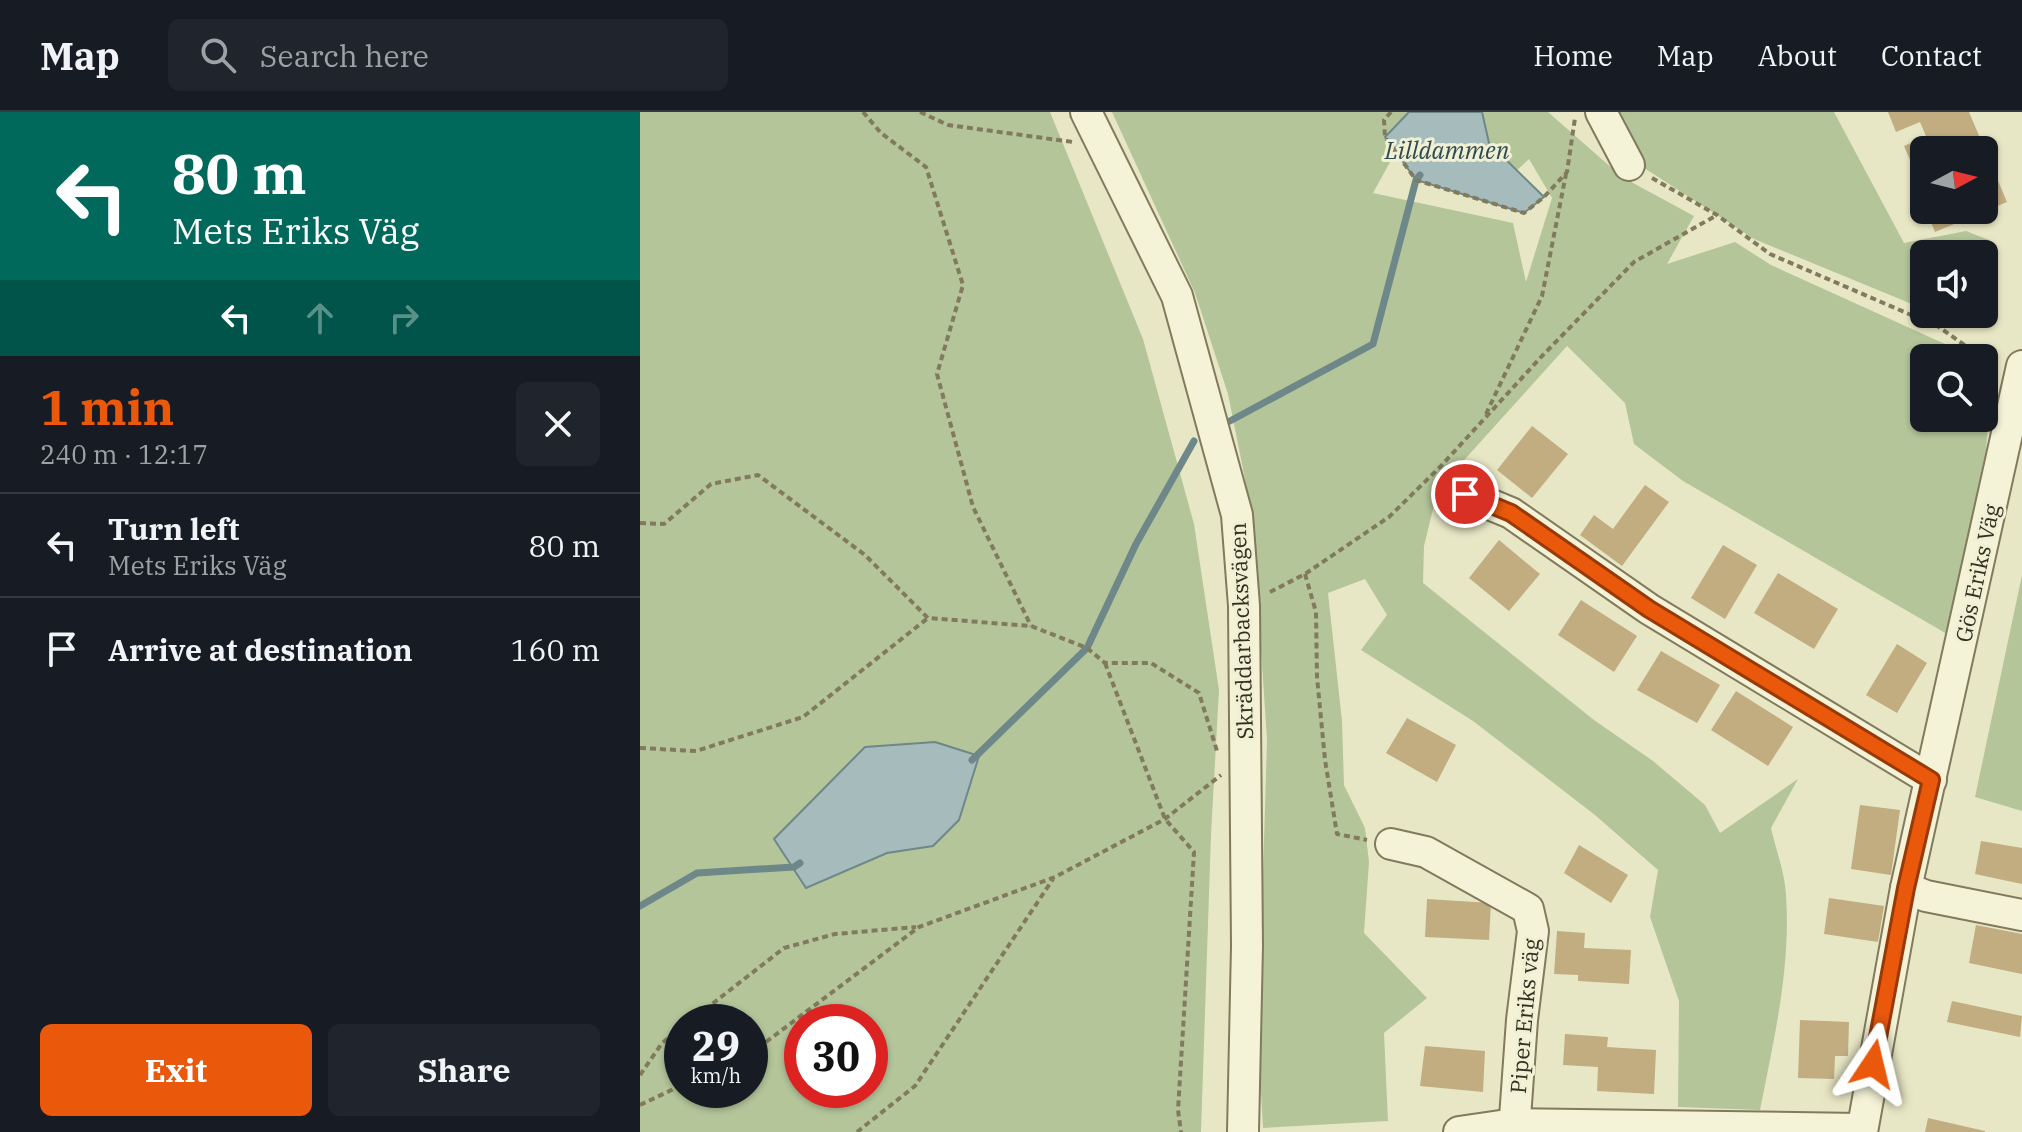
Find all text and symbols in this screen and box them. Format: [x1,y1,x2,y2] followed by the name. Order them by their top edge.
[168,19,728,91] search box
[40,31,120,80] text: Map
[196,33,240,77] icon: search
[260,36,429,75] text: Search here
[1533,37,1613,74] text: Home
[1657,37,1714,74] text: Map
[1758,37,1837,74] text: About
[1881,37,1982,74] text: Contact
[1384,134,1510,166] water label: Lilldammen
[1910,136,1998,224] north arrow
[1910,136,1998,432] map controls
[172,137,307,209] text: 80 m
[40,144,144,248] icon: left
[172,207,419,254] text: Mets Eriks Väg
[1910,240,1998,328] button: sound
[214,296,258,340] icon: left
[298,296,342,340] icon: ahead
[382,296,426,340] icon: right
[1910,344,1998,432] button: search
[40,376,174,438] text: 1 min
[516,382,600,466] button: close
[40,437,208,471] text: 240 m · 12:17
[1431,460,1499,528] pin
[1443,472,1487,516] icon: arrive
[1948,501,2006,645] street label: Gös Eriks Väg
[108,509,240,548] text: Turn left
[1223,522,1259,740] street label: Skräddarbacksvägen
[40,523,84,567] icon: left
[528,526,600,565] text: 80 m
[108,548,287,582] text: Mets Eriks Väg
[40,627,84,671] icon: arrive
[108,630,413,669] text: Arrive at destination
[510,630,600,669] text: 160 m
[1503,937,1545,1095] street label: Piper Eriks väg
[784,1004,888,1108] speed limit sign: 30
[692,1020,740,1072] text: 29
[1831,1022,1915,1106] position arrow
[40,1024,312,1116] button: Exit
[328,1024,600,1116] button: Share
[691,1062,741,1089] text: km/h

